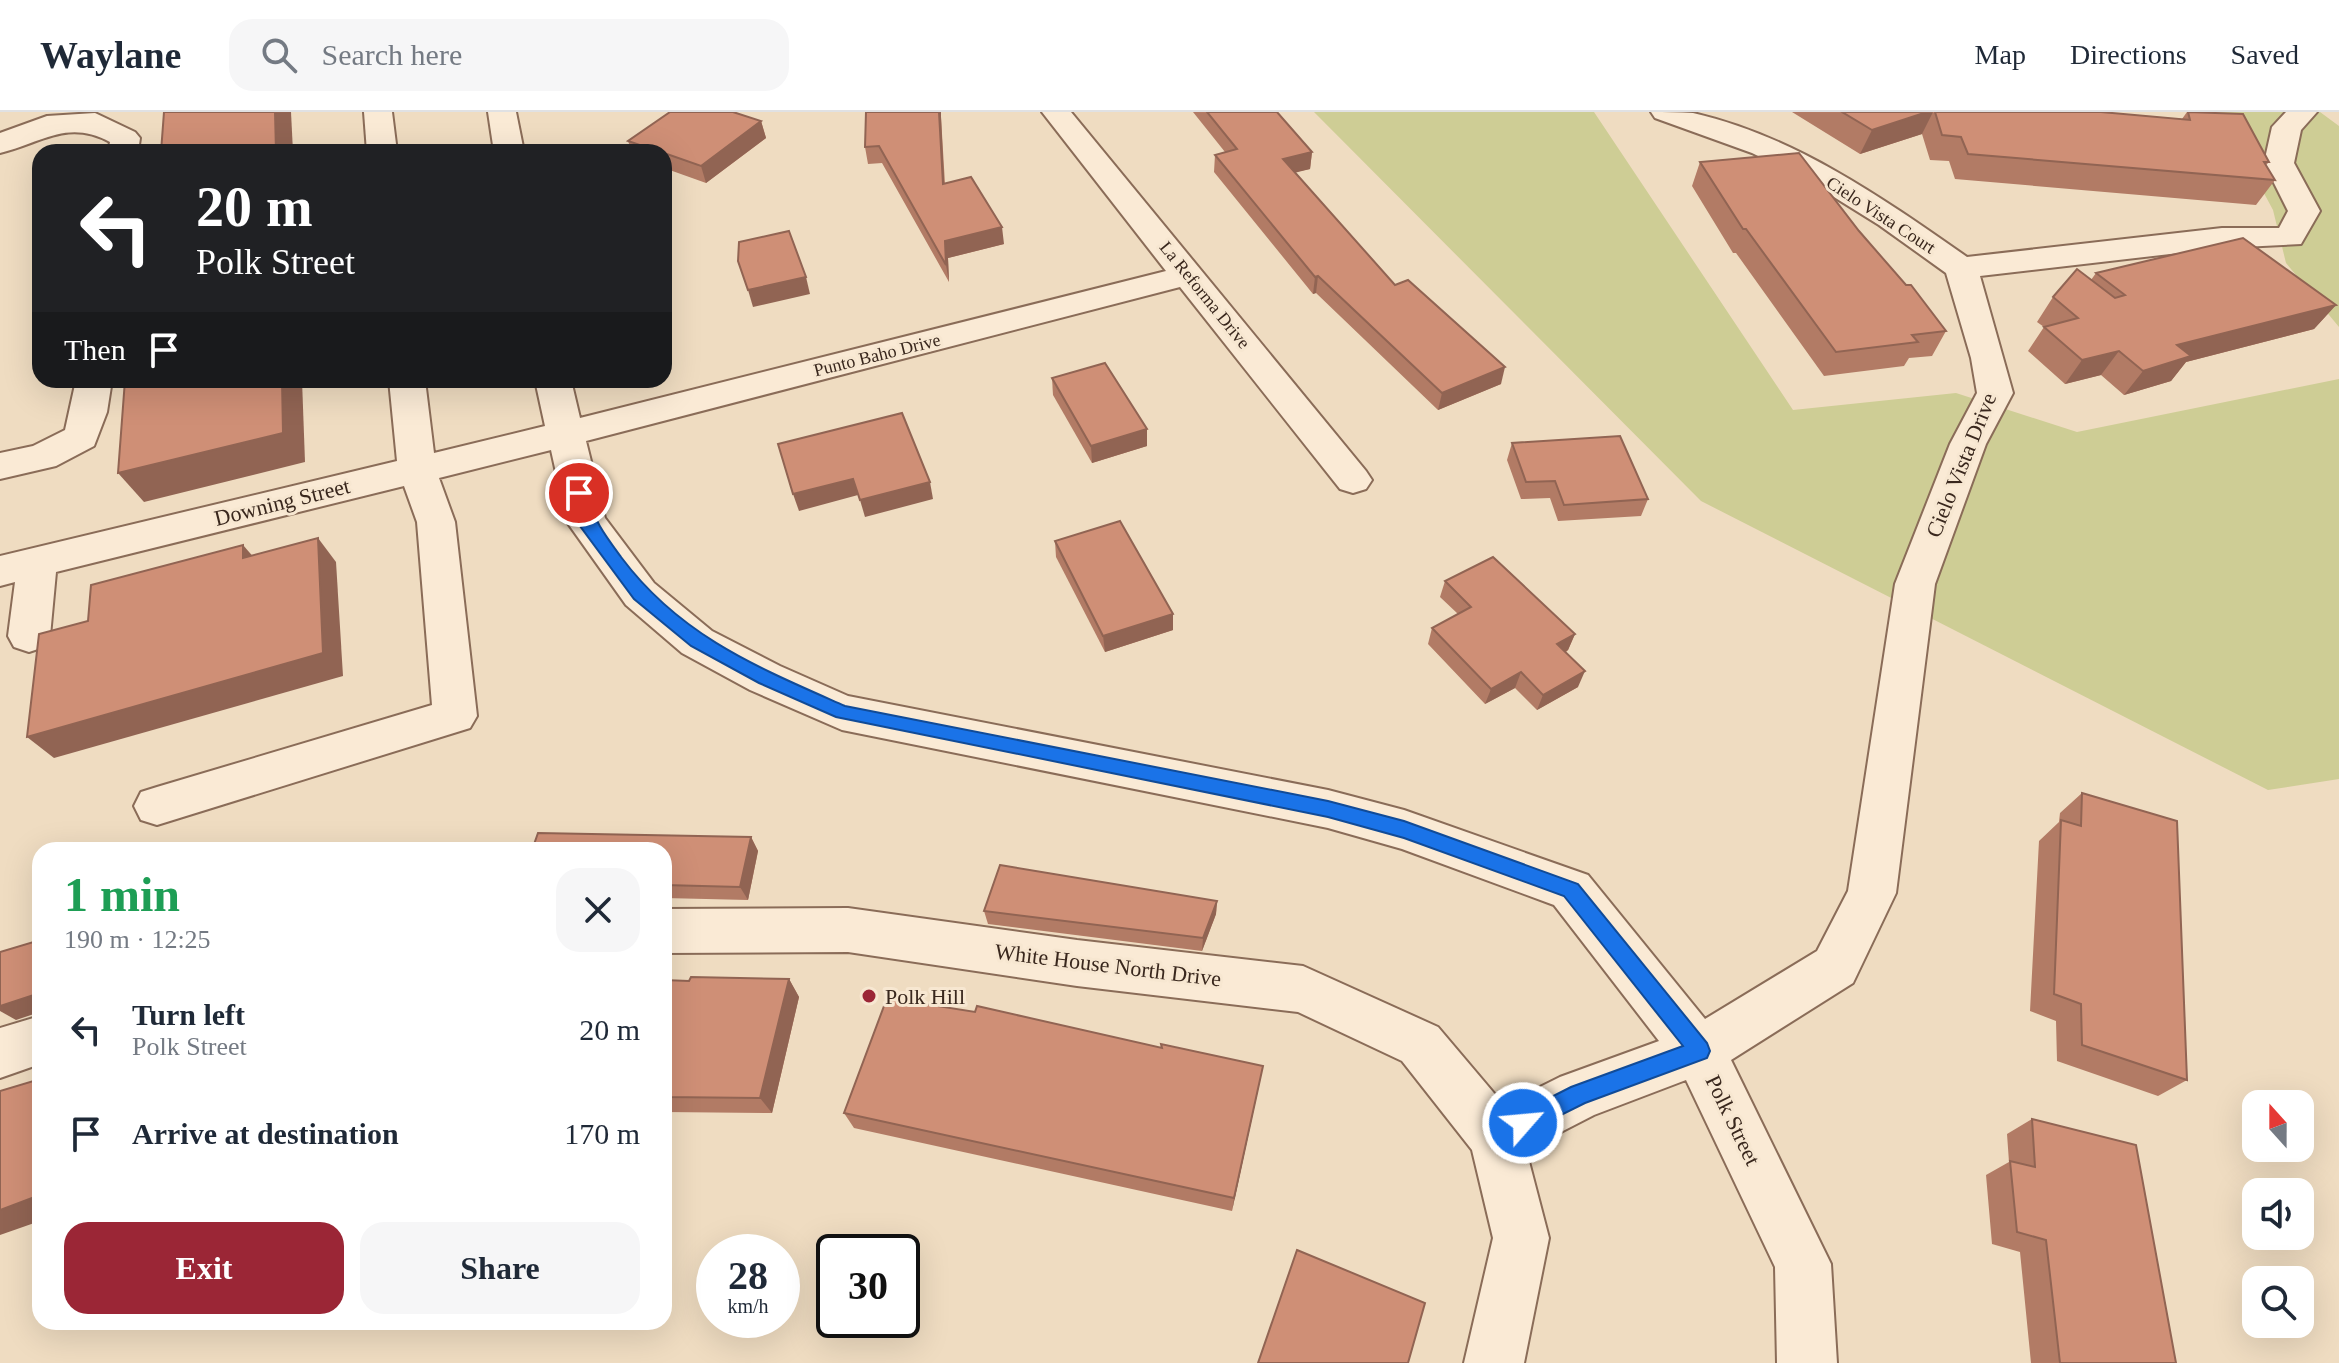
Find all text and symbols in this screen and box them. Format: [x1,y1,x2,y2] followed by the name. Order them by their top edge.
[229,19,789,91] search box
[257,33,301,77] icon: search
[40,34,181,76] text: Waylane
[321,38,462,71] text: Search here
[1975,39,2026,70] text: Map
[2070,39,2187,70] text: Directions
[2231,39,2299,70] text: Saved
[1823,172,1939,258] street label: Cielo Vista Court
[64,176,168,280] icon: left
[196,176,313,238] text: 20 m
[1156,237,1254,353] street label: La Reforma Drive
[196,242,355,282] text: Polk Street
[142,328,186,372] icon: arrive
[812,330,942,380] street label: Punto Baho Drive
[64,333,126,366] text: Then
[1921,389,2001,541] street label: Cielo Vista Drive
[545,459,613,527] pin
[557,471,601,515] icon: arrive
[212,473,352,531] street label: Downing Street
[64,868,180,921] text: 1 min
[556,868,640,952] button: close
[64,925,211,954] text: 190 m · 12:25
[993,939,1223,991] street label: White House North Drive
[885,984,965,1009] place label: Polk Hill
[860,987,878,1005] marker: Polk Hill
[132,998,245,1031] text: Turn left
[64,1008,108,1052] icon: left
[579,1013,640,1046] text: 20 m
[132,1032,247,1061] text: Polk Street
[1700,1071,1766,1169] street label: Polk Street
[1481,1081,1565,1165] position arrow
[2242,1090,2314,1162] north arrow
[2242,1090,2314,1338] map controls
[64,1112,108,1156] icon: arrive
[132,1117,399,1150] text: Arrive at destination
[564,1117,640,1150] text: 170 m
[2242,1178,2314,1250] button: sound
[64,1222,344,1314] button: Exit
[360,1222,640,1314] button: Share
[816,1234,920,1338] speed limit sign: 30
[728,1253,768,1298] text: 28
[2242,1266,2314,1338] button: search
[727,1295,769,1317] text: km/h

